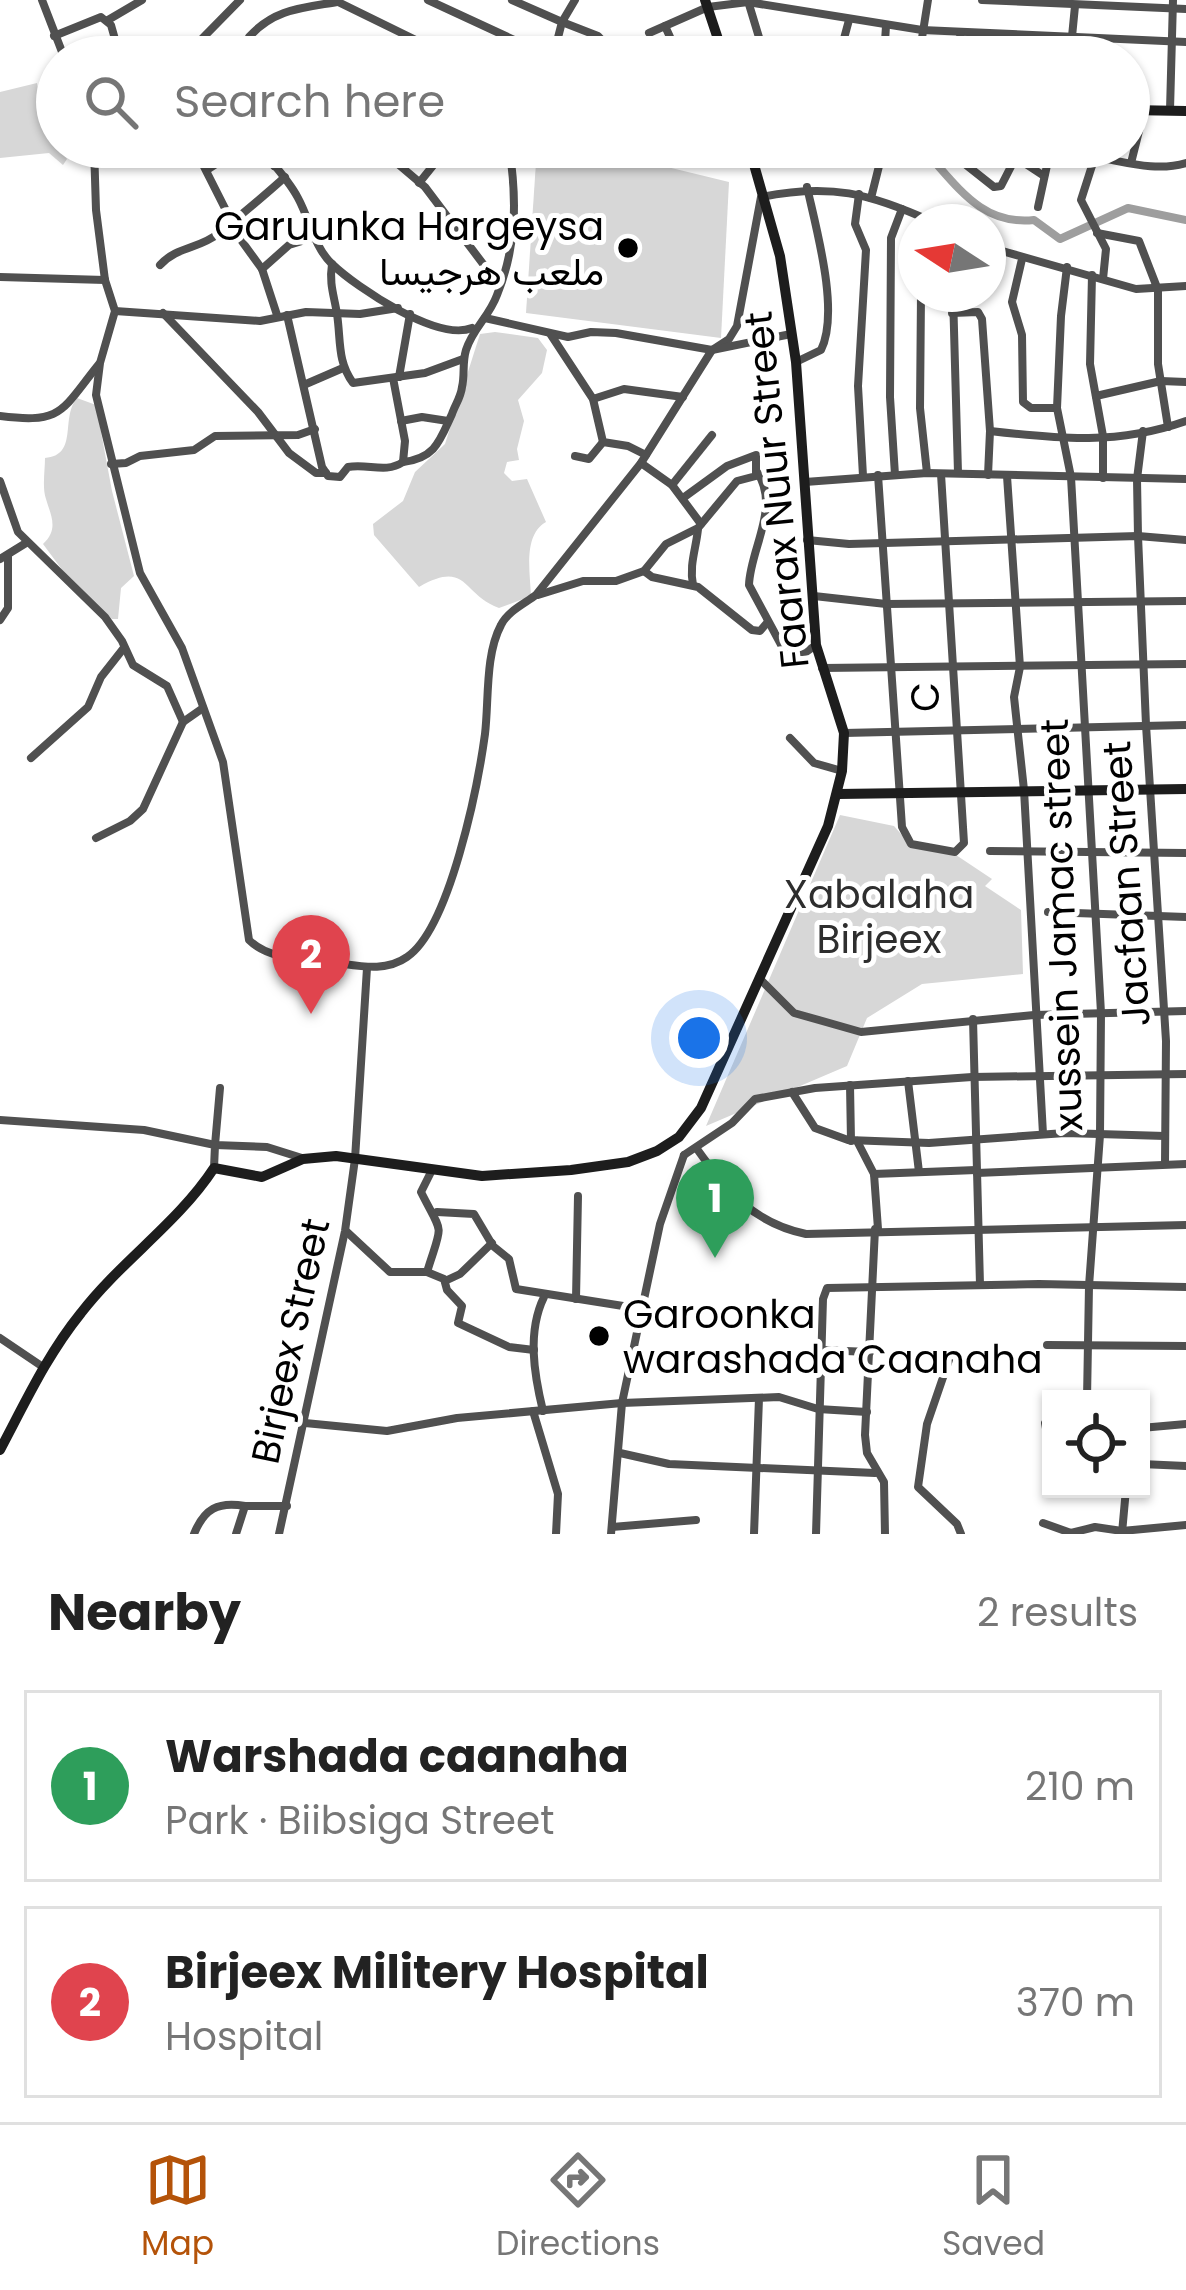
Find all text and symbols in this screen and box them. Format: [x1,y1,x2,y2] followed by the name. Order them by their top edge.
[36,36,1150,168] search box
[78,69,144,135] icon: search
[174,70,445,133] text: Search here
[214,199,604,299] place label: Garuunka Hargeysa ملعب هرجيسا
[898,204,1006,312] north arrow
[615,235,641,261] marker: Garuunka Hargeysa ملعب هرجيسا
[730,309,823,671] street label: Faarax Nuur Street
[898,682,953,712] street label: C
[1027,718,1096,1132] street label: xussein Jamac street
[1089,739,1164,1028] street label: Jacfaan Street
[784,867,974,967] park label: Xabalaha Birjeex
[272,915,350,1014] pin: 2
[669,1008,729,1068] your location
[676,1159,754,1258] pin: 1
[238,1213,343,1469] street label: Birjeex Street
[623,1287,1043,1387] place label: Garoonka warashada Caanaha
[586,1323,612,1349] marker: Garoonka warashada Caanaha
[1042,1390,1150,1498] map controls
[1042,1390,1150,1498] button: locate
[48,1576,241,1648] text: Nearby
[977,1585,1138,1640] text: 2 results
[165,1725,629,1788] text: Warshada caanaha
[83,1759,97,1814] text: 1
[1025,1759,1135,1814] text: 210 m
[165,1793,554,1848] text: Park · Biibsiga Street
[165,1941,709,2004] text: Birjeex Militery Hospital
[79,1975,101,2030] text: 2
[1016,1975,1135,2030] text: 370 m
[165,2009,323,2064] text: Hospital
[141,2147,214,2269] tab: Map
[496,2147,660,2269] tab: Directions
[942,2147,1045,2269] tab: Saved

